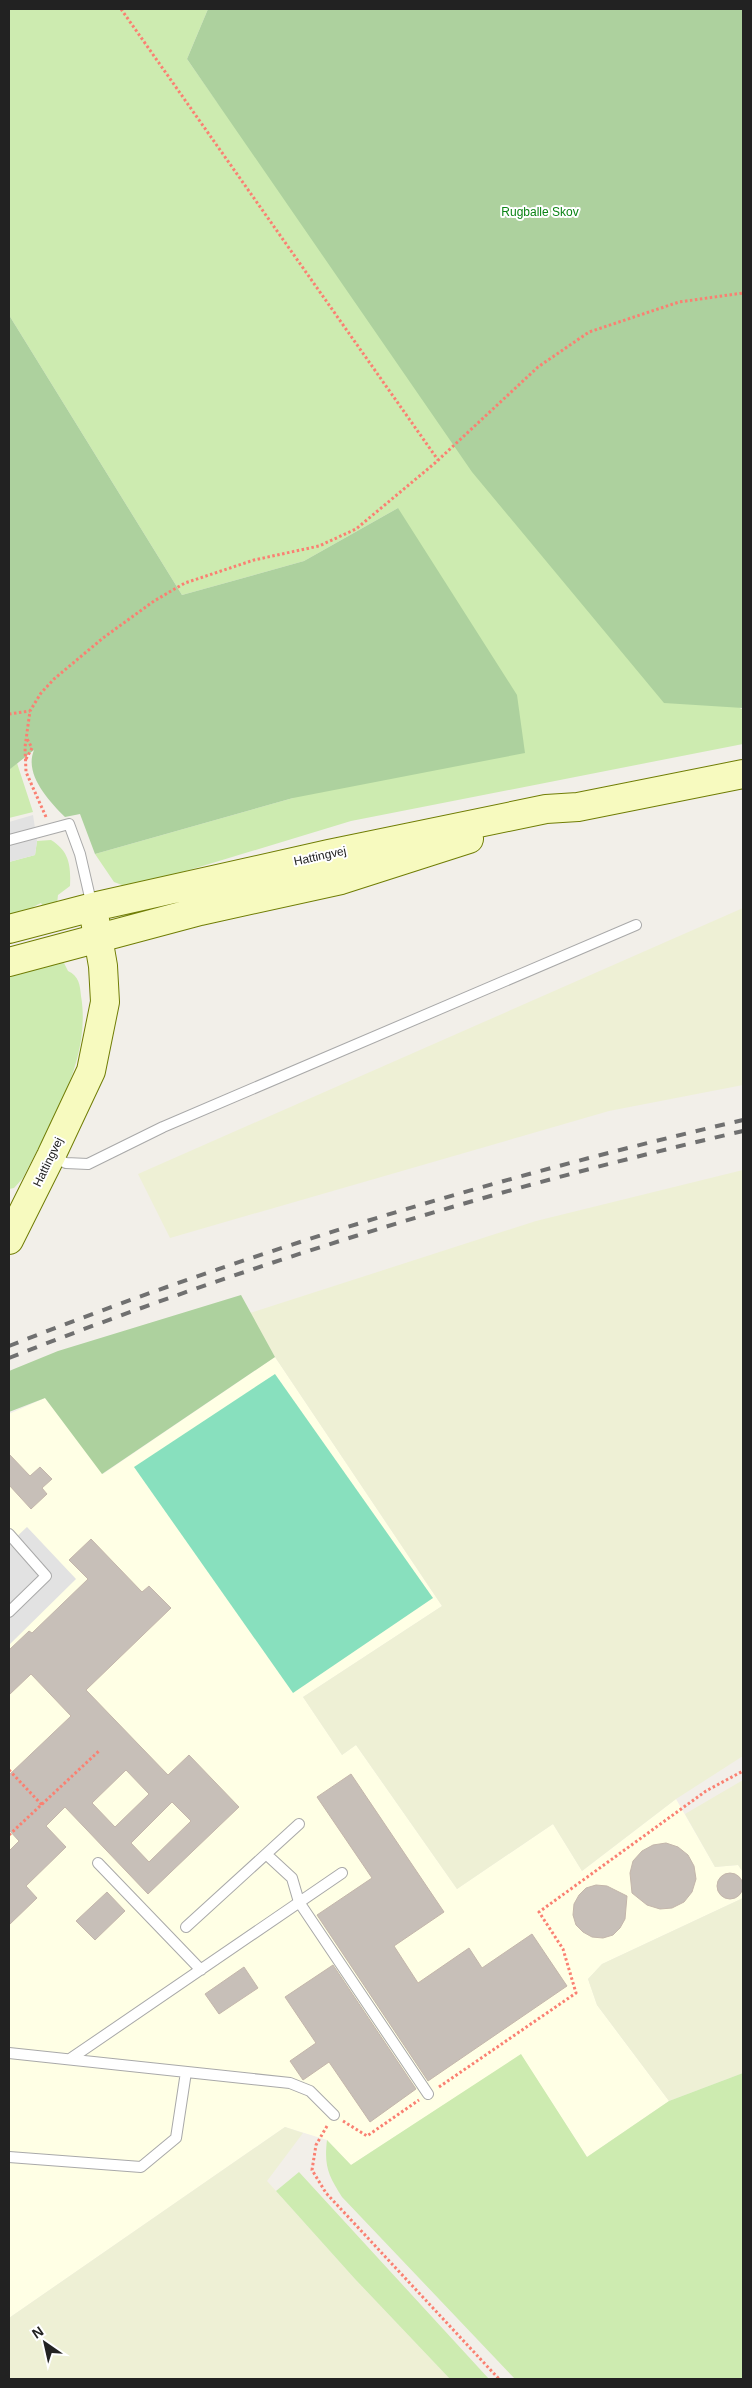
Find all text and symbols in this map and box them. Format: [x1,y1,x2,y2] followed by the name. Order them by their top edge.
[501,205,579,219] park label: Rugballe Skov
[292,844,348,868] street label: Hattingvej
[30,1135,66,1189] street label: Hattingvej
[20,2318,70,2368] north arrow
[29,2323,46,2342] text: N

